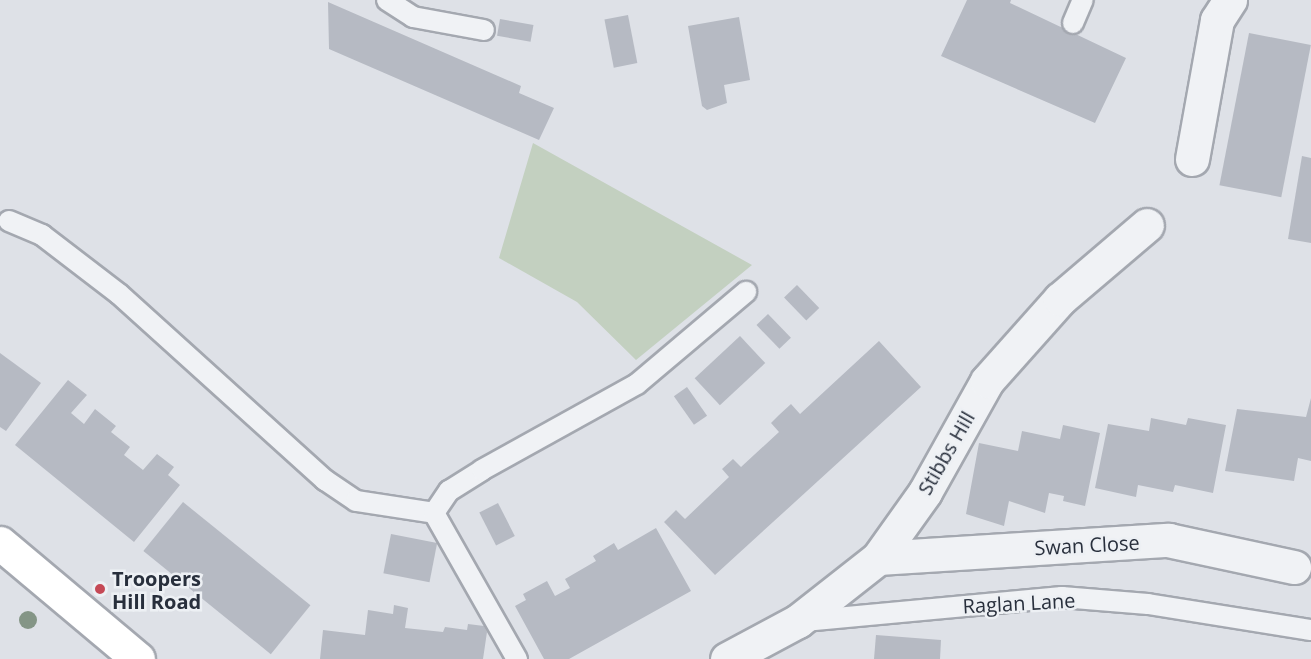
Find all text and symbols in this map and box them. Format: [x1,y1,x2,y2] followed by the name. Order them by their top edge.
[913,407,979,499] street label: Stibbs Hill
[1034,530,1140,560] street label: Swan Close
[112,566,201,613] place label: Troopers Hill Road
[93,582,107,596] marker: Troopers Hill Road
[962,588,1076,618] street label: Raglan Lane

